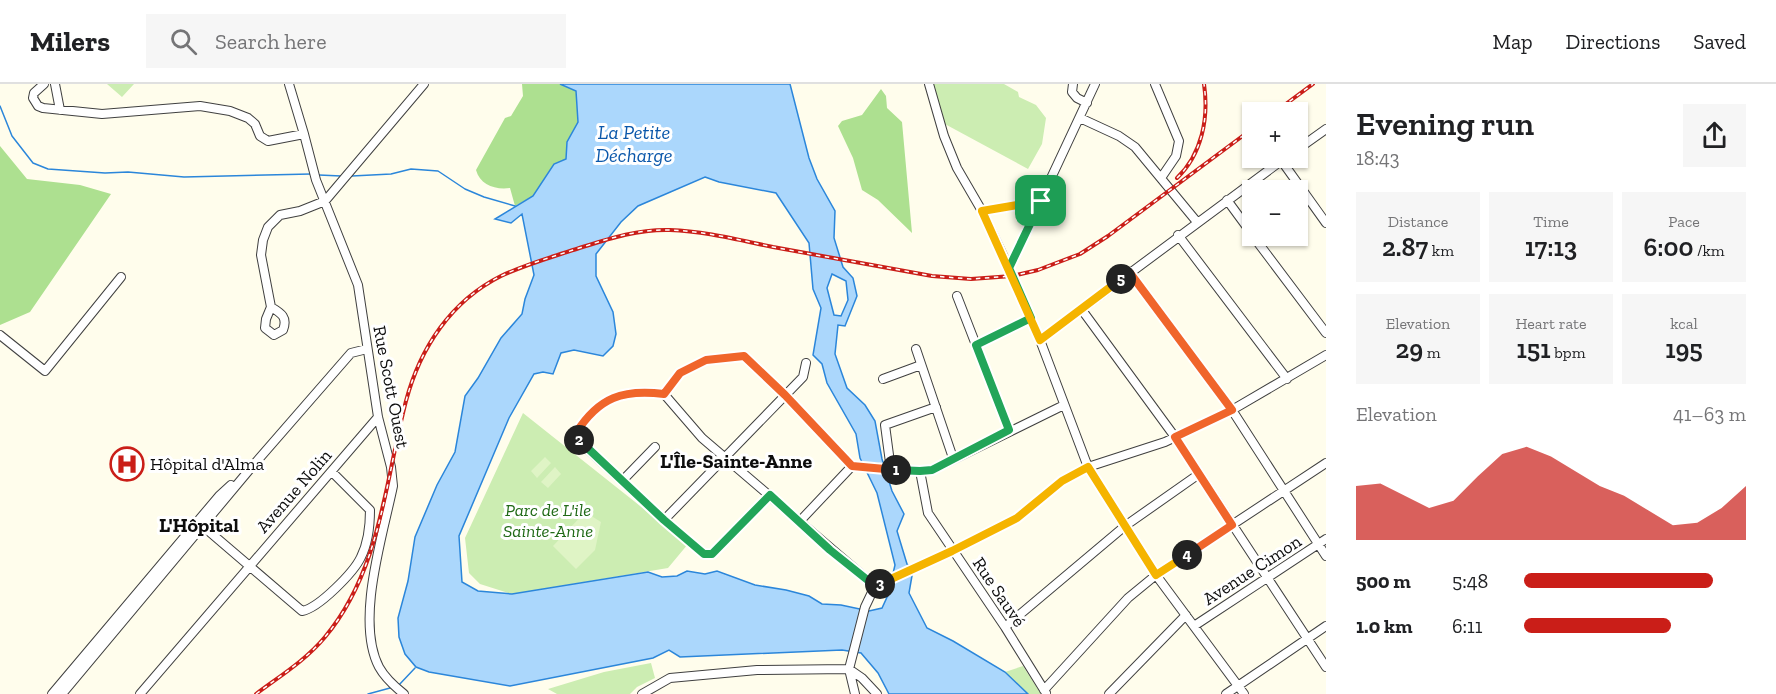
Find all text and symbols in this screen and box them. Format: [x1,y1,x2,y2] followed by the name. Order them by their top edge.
[146,14,566,68] search box
[30,25,110,58] text: Milers
[167,25,200,58] icon: search
[215,28,327,55] text: Search here
[1493,29,1533,54] text: Map
[1566,29,1660,54] text: Directions
[1693,29,1746,54] text: Saved
[1242,102,1308,246] map controls
[1242,102,1308,168] button: +
[1356,104,1534,143] text: Evening run
[1683,104,1746,167] button: share
[595,120,673,167] water label: La Petite Décharge
[1356,146,1400,170] text: 18:43
[1015,175,1066,226] pin
[1242,180,1308,246] button: −
[1024,184,1057,217] icon: arrive
[1388,212,1448,231] text: Distance
[1533,212,1569,231] text: Time
[1668,212,1700,231] text: Pace
[1382,231,1428,263] text: 2.87
[1525,231,1577,263] text: 17:13
[1643,231,1693,263] text: 6:00
[1428,241,1454,260] text: km
[1693,241,1725,260] text: /km
[1106,264,1136,294] pin: 5
[1117,269,1125,288] text: 5
[1386,314,1450,333] text: Elevation
[1515,314,1587,333] text: Heart rate
[1670,314,1698,333] text: kcal
[368,324,414,451] street label: Rue Scott Ouest
[1395,333,1423,365] text: 29
[1517,333,1551,365] text: 151
[1665,333,1703,365] text: 195
[1423,343,1441,362] text: m
[1551,343,1585,362] text: bpm
[1356,402,1437,426] text: Elevation
[1673,402,1746,426] text: 41–63 m
[564,425,594,455] pin: 2
[575,430,583,449] text: 2
[252,444,337,537] street label: Avenue Nolin
[109,446,145,482] hospital icon: Hôpital d'Alma
[660,449,812,473] district label: L'Île-Sainte-Anne
[150,453,265,475] place label: Hôpital d'Alma
[881,455,911,485] pin: 1
[893,460,899,479] text: 1
[503,499,593,542] park label: Parc de L'ile Sainte-Anne
[159,513,239,537] district label: L'Hôpital
[1199,530,1306,610] street label: Avenue Cimon
[1172,540,1202,570] pin: 4
[1182,545,1192,564] text: 4
[968,553,1030,631] street label: Rue Sauvé
[865,569,895,599] pin: 3
[1356,569,1411,593] text: 500 m
[1452,569,1488,593] text: 5:48
[876,574,884,593] text: 3
[1356,614,1412,638] text: 1.0 km
[1452,614,1483,638] text: 6:11

